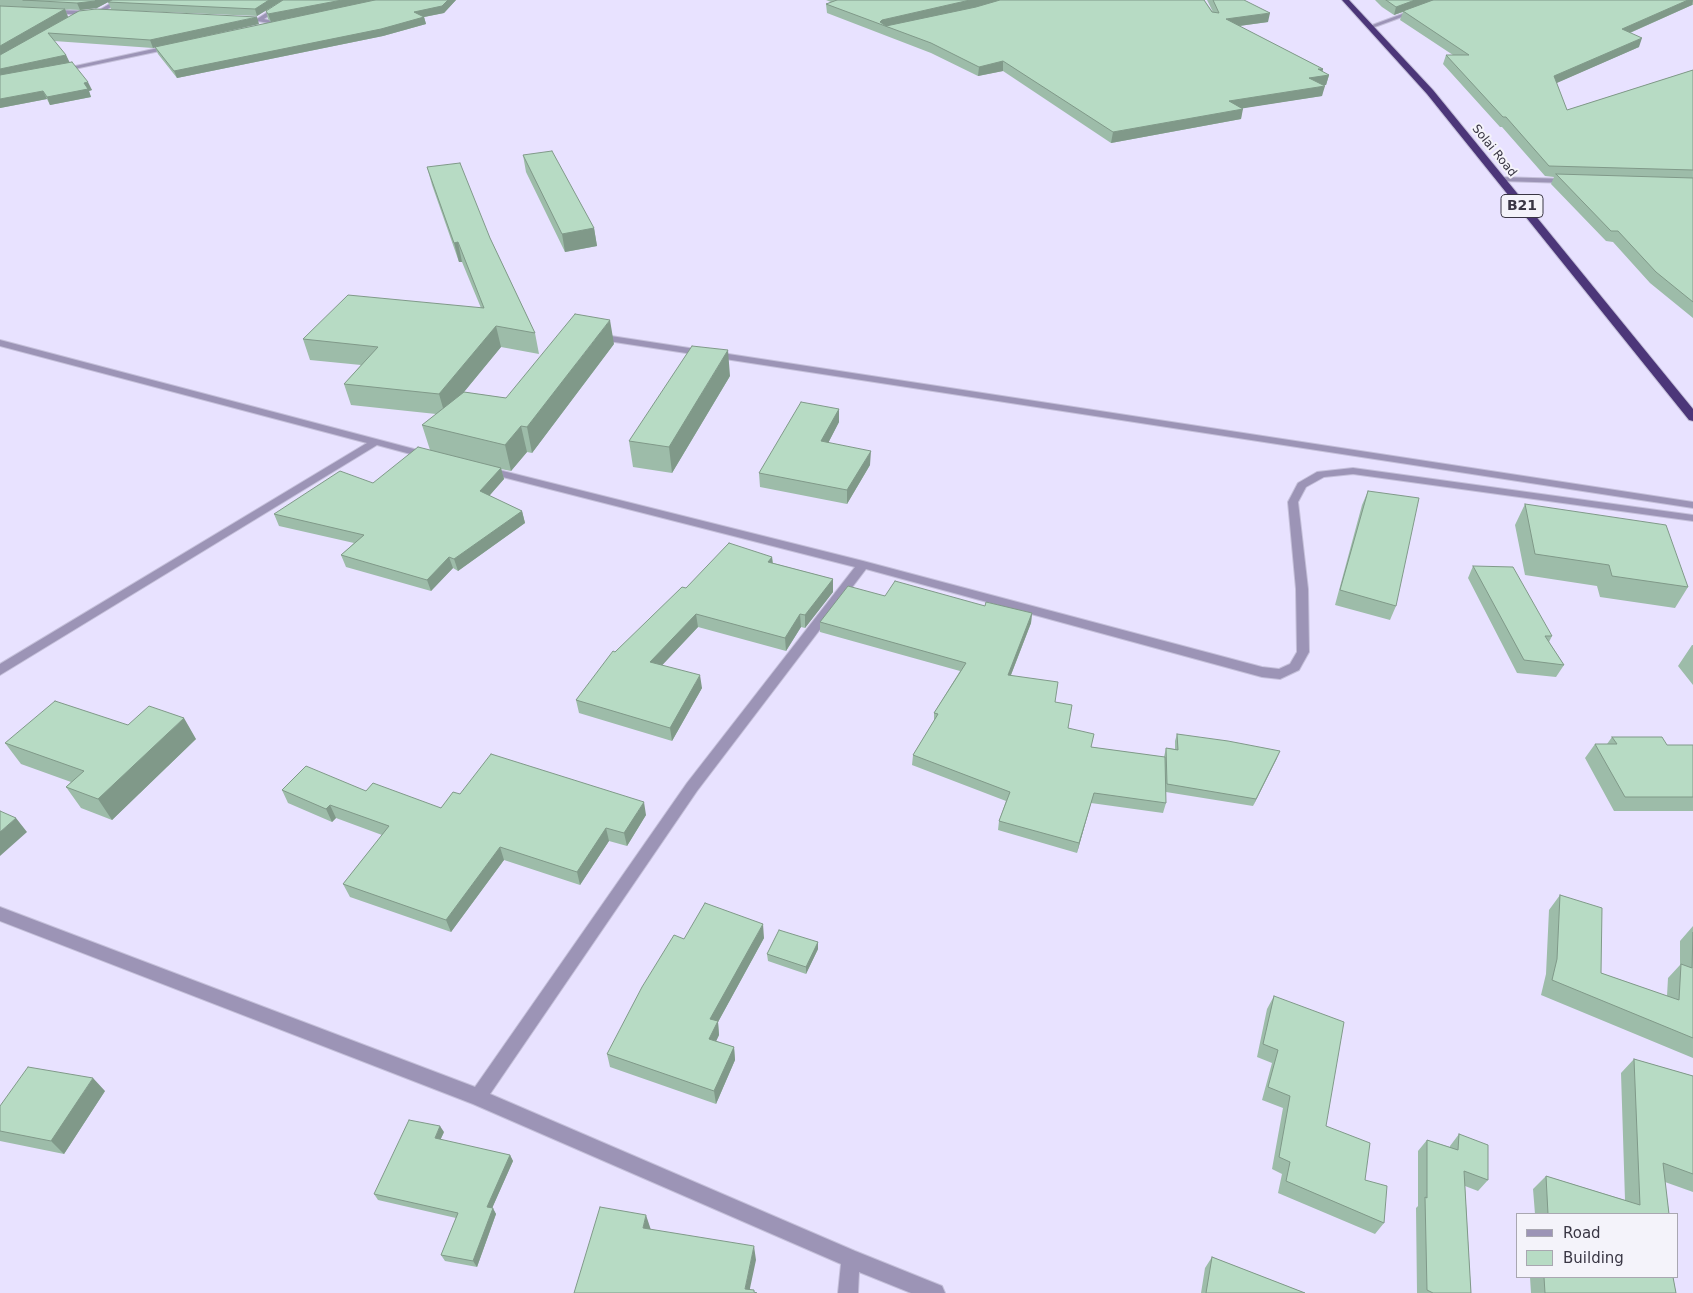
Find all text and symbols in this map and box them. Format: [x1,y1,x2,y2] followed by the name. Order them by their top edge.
[1469,122,1519,180] street label: Solai Road
[1501,195,1543,218] road number: B21
[1516,1213,1678,1278] legend
[1563,1224,1601,1242] text: Road
[1563,1249,1624,1267] text: Building

